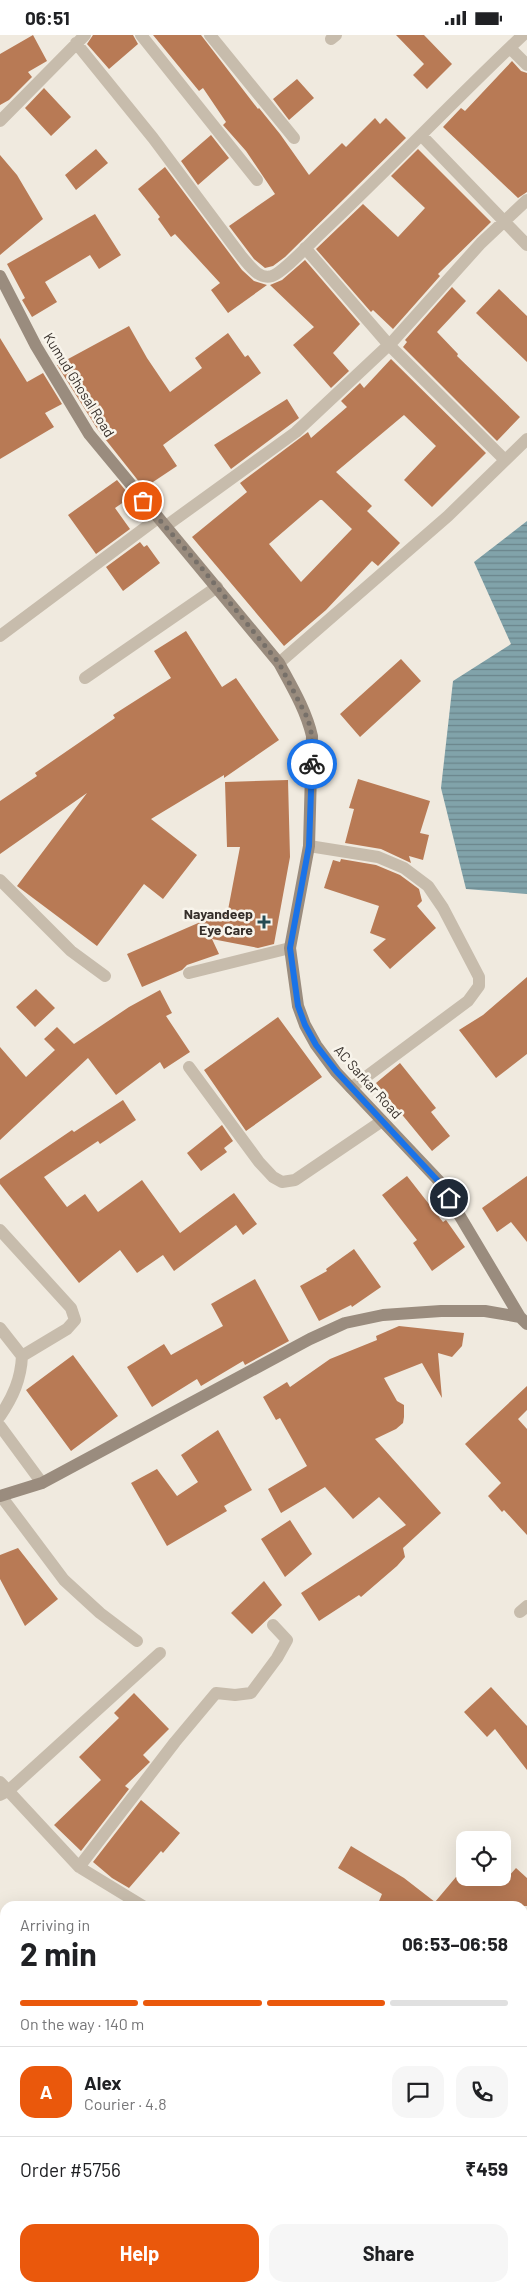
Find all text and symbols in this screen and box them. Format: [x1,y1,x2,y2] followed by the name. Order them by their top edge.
[25,6,70,29] text: 06:51
[40,329,118,440] street label: Kumud Ghosal Road
[122,480,164,522] pin
[129,487,157,515] icon: bag
[287,739,337,789] courier
[298,750,326,778] icon: bike
[184,905,253,938] place label: Nayandeep Eye Care
[257,915,271,929] marker: Nayandeep Eye Care
[331,1041,406,1122] street label: AC Sarkar Road
[428,1177,470,1219] pin
[435,1184,463,1212] icon: home
[456,1831,511,1886] map controls
[456,1831,511,1886] button: locate
[20,1915,90,1934] text: Arriving in
[402,1932,508,1955] text: 06:53–06:58
[20,1934,97,1972] text: 2 min
[20,2014,144,2033] text: On the way · 140 m
[392,2066,444,2118] button: chat
[456,2066,508,2118] button: phone
[84,2071,122,2094] text: Alex
[40,2080,52,2103] text: A
[84,2094,167,2113] text: Courier · 4.8
[465,2157,508,2180] text: ₹459
[20,2158,121,2181] text: Order #5756
[20,2224,259,2282] button: Help
[269,2224,508,2282] button: Share

